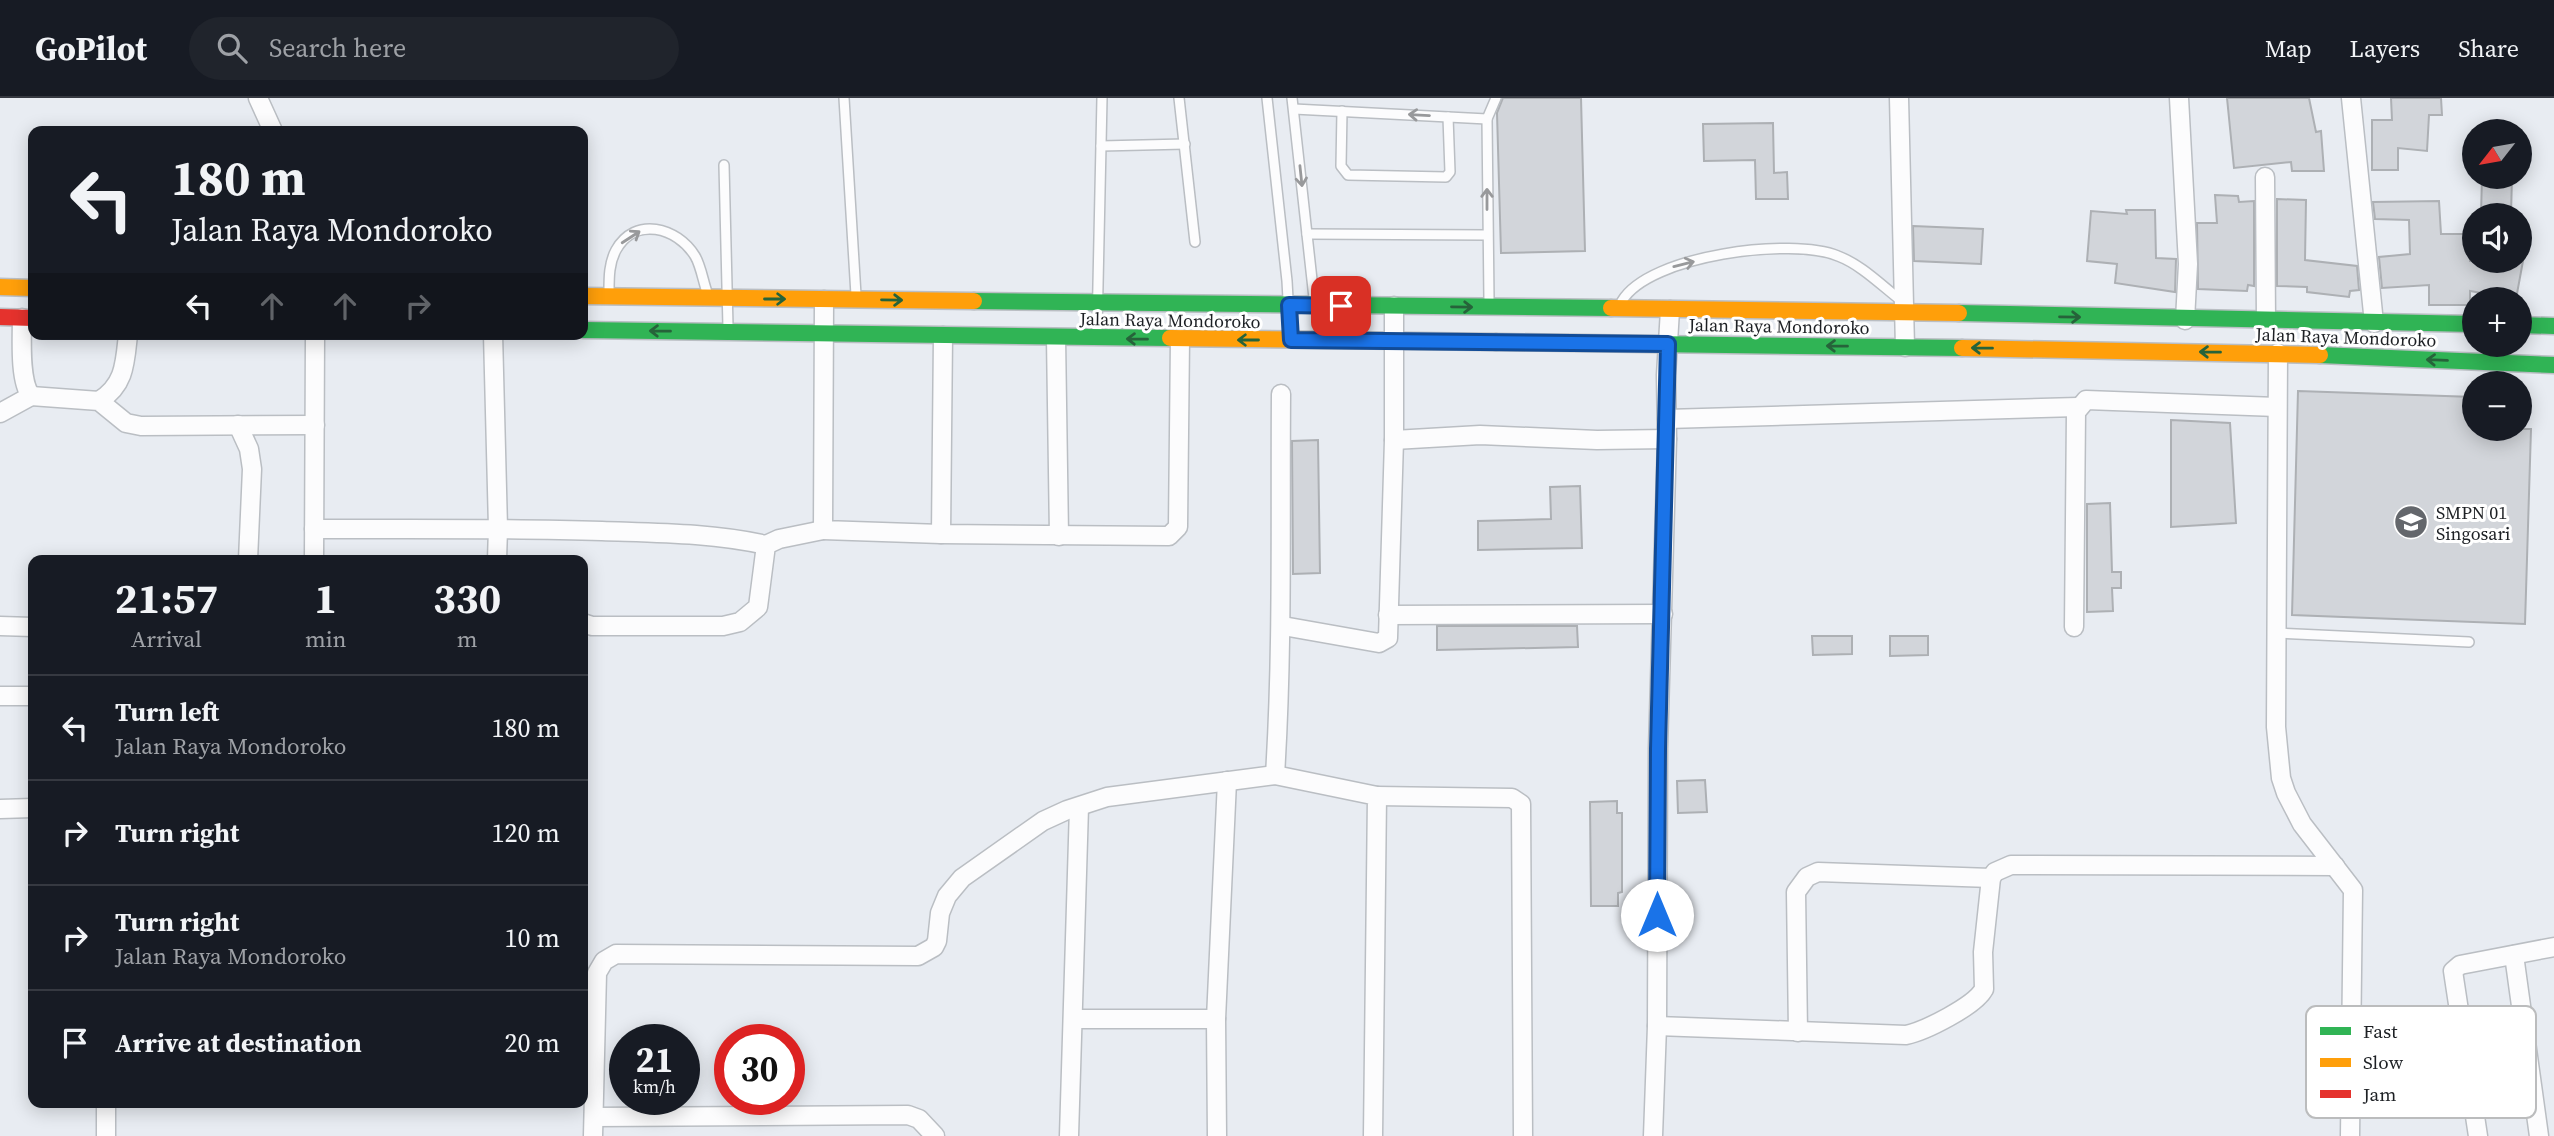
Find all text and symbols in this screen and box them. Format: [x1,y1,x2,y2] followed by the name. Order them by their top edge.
[189,17,679,80] search box
[35,26,147,71] text: GoPilot
[213,29,251,67] icon: search
[269,30,406,66] text: Search here
[2265,32,2312,65] text: Map
[2350,32,2420,65] text: Layers
[2458,32,2519,65] text: Share
[1408,108,1430,121] one-way arrow
[2462,119,2532,189] north arrow
[2462,119,2532,441] map controls
[171,144,306,211] text: 180 m
[56,154,147,245] icon: left
[1294,165,1307,187] one-way arrow
[1480,188,1494,211] one-way arrow
[2462,203,2532,273] button: sound
[171,208,493,252] text: Jalan Raya Mondoroko
[621,230,640,244] one-way arrow
[1672,257,1695,270] one-way arrow
[1311,276,1371,336] pin
[180,287,218,325] icon: left
[253,287,291,325] icon: ahead
[326,287,364,325] icon: ahead
[399,287,437,325] icon: right
[1322,287,1360,325] icon: arrive
[2462,287,2532,357] button: +
[764,292,787,306] one-way arrow
[880,294,903,307] one-way arrow
[1451,301,1474,314] one-way arrow
[1078,306,1261,334] street label: Jalan Raya Mondoroko
[2058,310,2081,323] one-way arrow
[1687,312,1870,340] street label: Jalan Raya Mondoroko
[2254,321,2437,353] street label: Jalan Raya Mondoroko
[648,324,671,338] one-way arrow
[1126,332,1149,346] one-way arrow
[1237,333,1260,347] one-way arrow
[1825,339,1848,353] one-way arrow
[1971,341,1994,355] one-way arrow
[2198,345,2221,359] one-way arrow
[2426,353,2449,366] one-way arrow
[2462,371,2532,441] button: −
[2436,500,2510,546] place label: SMPN 01 Singosari
[2392,503,2430,541] school or university icon: SMPN 01 Singosari
[115,569,218,627] text: 21:57
[314,569,337,627] text: 1
[433,569,501,627] text: 330
[131,623,202,655] text: Arrival
[305,623,346,655] text: min
[457,623,478,655] text: m
[115,694,219,730] text: Turn left
[56,709,94,747] icon: left
[492,710,560,746] text: 180 m
[115,730,346,762] text: Jalan Raya Mondoroko
[56,814,94,852] icon: right
[115,815,239,851] text: Turn right
[492,815,560,851] text: 120 m
[1620,878,1694,952] position arrow
[115,904,239,940] text: Turn right
[56,919,94,957] icon: right
[505,920,560,956] text: 10 m
[115,940,346,972] text: Jalan Raya Mondoroko
[2306,1006,2536,1118] legend
[2363,1018,2398,1044] text: Fast
[56,1024,94,1062] icon: arrive
[714,1024,805,1115] speed limit sign: 30
[115,1025,362,1061] text: Arrive at destination
[505,1025,560,1061] text: 20 m
[636,1036,673,1084] text: 21
[2363,1049,2404,1075] text: Slow
[633,1074,676,1099] text: km/h
[2362,1081,2396,1107] text: Jam

